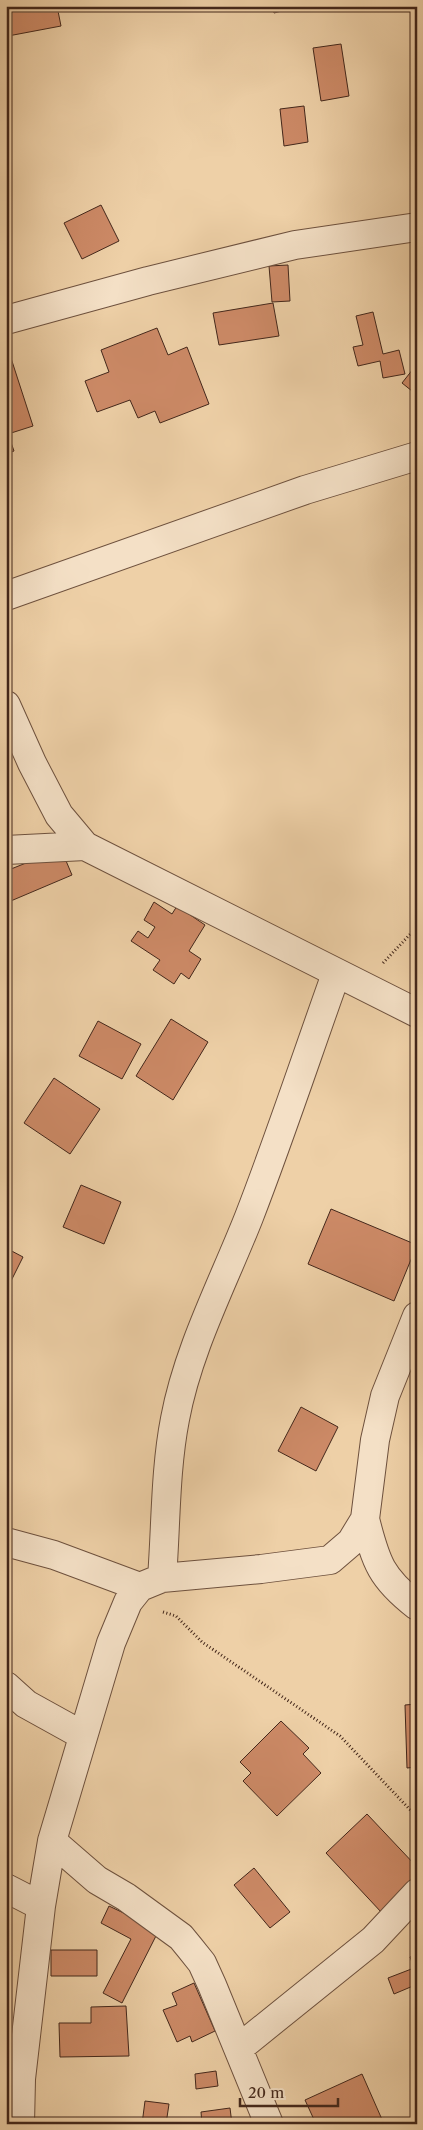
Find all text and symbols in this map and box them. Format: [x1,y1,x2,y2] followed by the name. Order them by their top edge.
[240,2075,338,2107] scale bar
[248,2083,284,2102] text: 20 m

